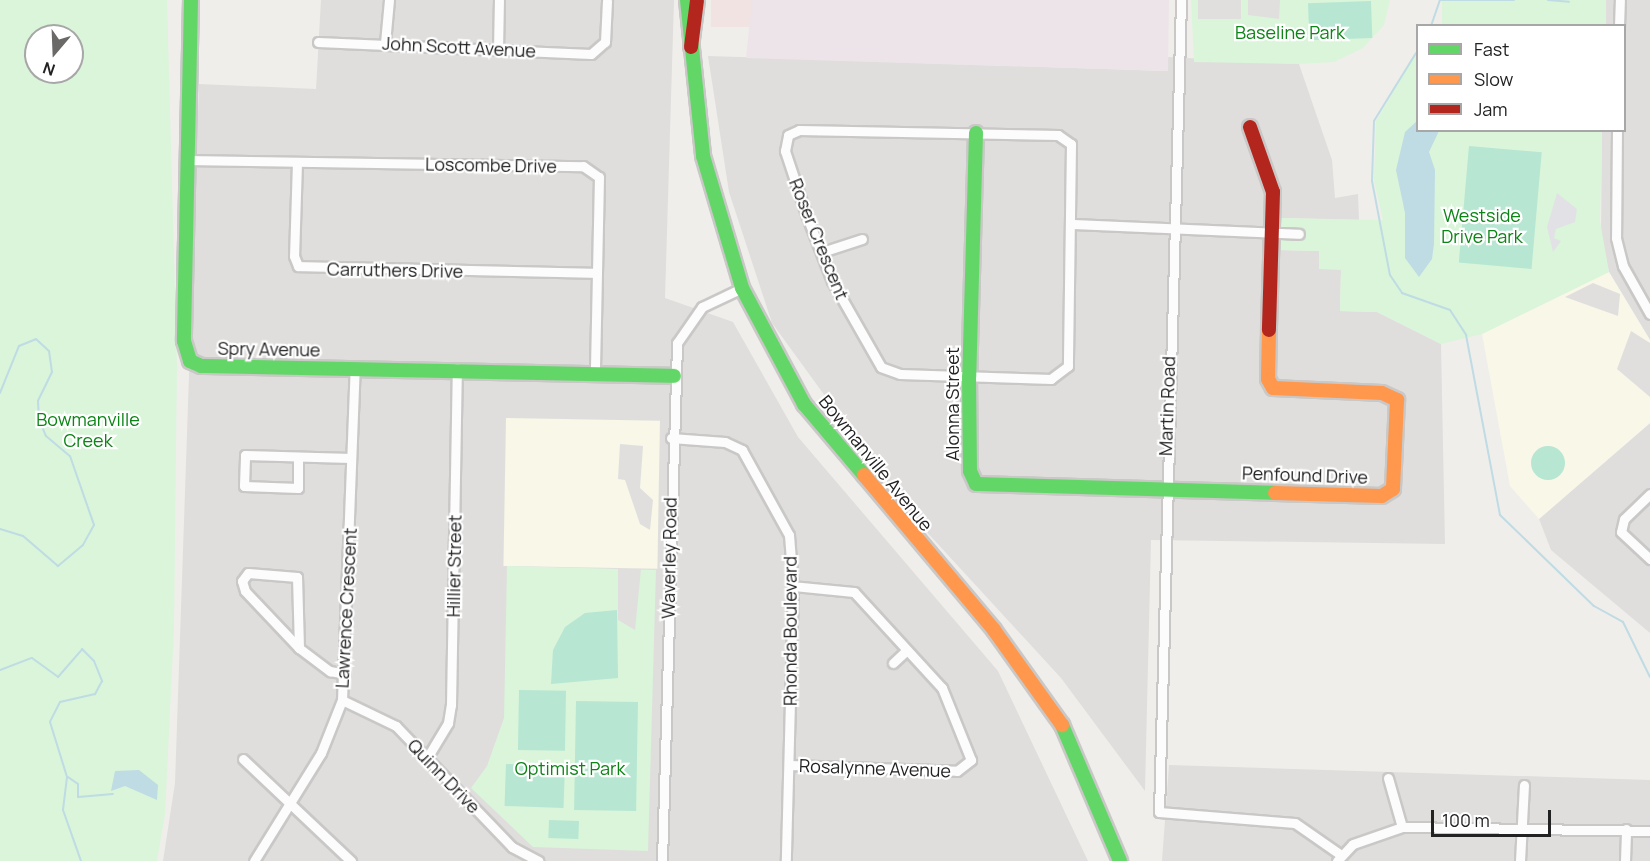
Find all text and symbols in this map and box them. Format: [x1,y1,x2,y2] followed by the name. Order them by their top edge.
[1235,21,1345,43] park label: Baseline Park
[24,24,84,84] north arrow
[1416,24,1626,132] legend
[382,32,536,62] street label: John Scott Avenue
[1474,37,1509,61] text: Fast
[40,57,58,81] text: N
[1474,67,1513,91] text: Slow
[1474,97,1508,121] text: Jam
[425,153,557,177] street label: Loscombe Drive
[785,175,853,303] street label: Roser Crescent
[1441,205,1523,248] park label: Westside Drive Park
[327,258,463,282] street label: Carruthers Drive
[217,337,321,361] street label: Spry Avenue
[941,347,963,461] street label: Alonna Street
[1154,356,1180,456] street label: Martin Road
[815,391,937,535] street label: Bowmanville Avenue
[36,409,140,452] park label: Bowmanville Creek
[1242,462,1368,488] street label: Penfound Drive
[657,497,681,619] street label: Waverley Road
[442,515,466,617] street label: Hillier Street
[331,527,361,689] street label: Lawrence Crescent
[779,556,801,706] street label: Rhonda Boulevard
[403,734,485,818] street label: Quinn Drive
[799,755,951,781] street label: Rosalynne Avenue
[515,757,625,779] park label: Optimist Park
[1434,798,1554,836] scale bar
[1442,808,1490,832] text: 100 m

